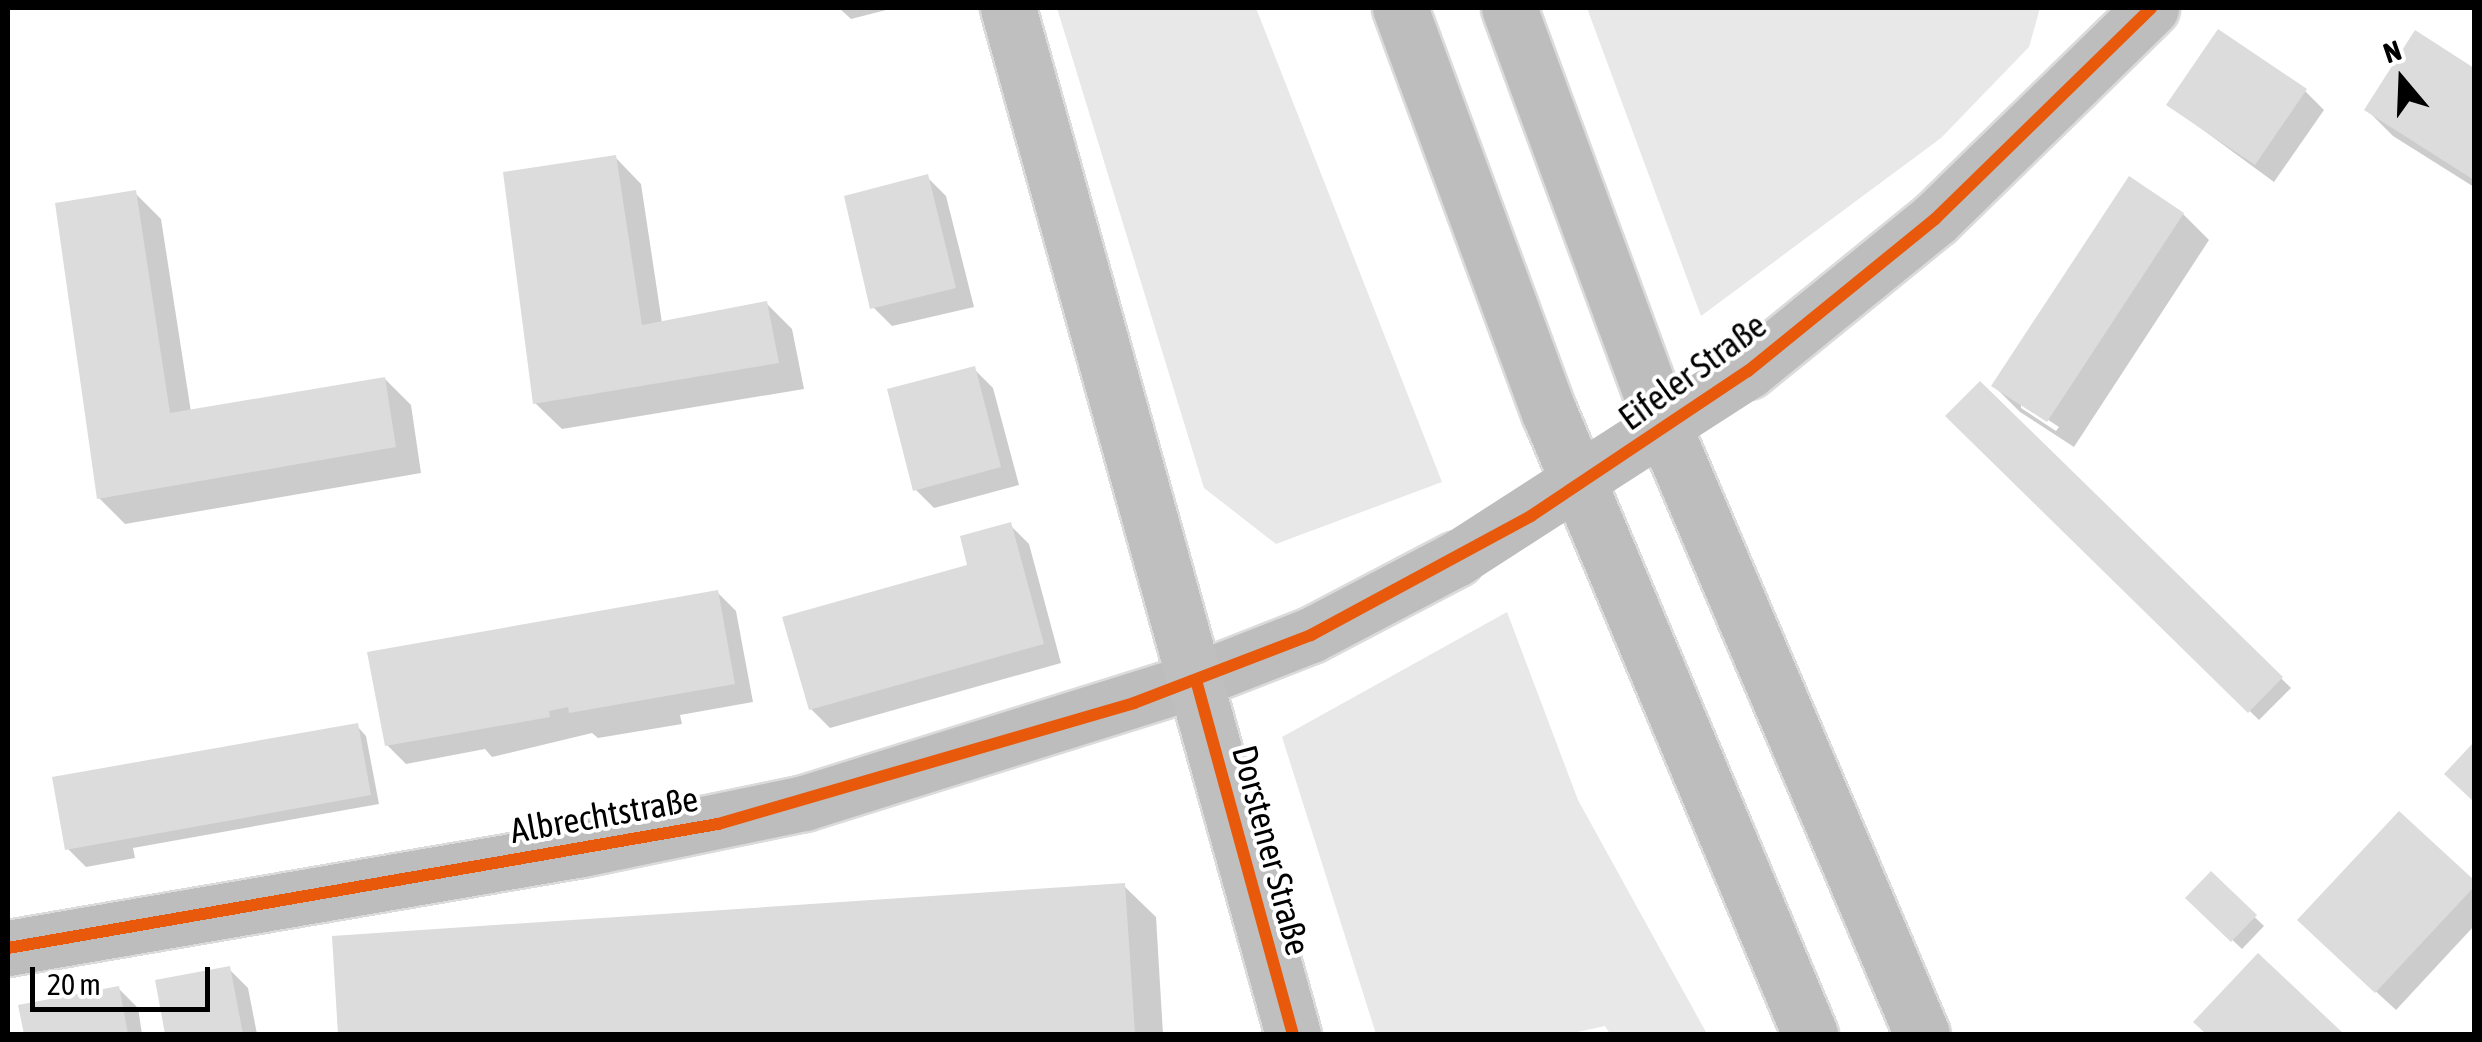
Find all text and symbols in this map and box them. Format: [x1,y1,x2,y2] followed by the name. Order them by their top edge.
[2352,30,2452,130] north arrow
[2379,34,2405,69] text: N
[1610,304,1774,438] street label: Eifeler Straße
[1224,741,1320,959] street label: Dorstener Straße
[507,777,701,851] street label: Albrechtstraße
[35,947,215,1009] scale bar
[47,967,101,1001] text: 20 m

